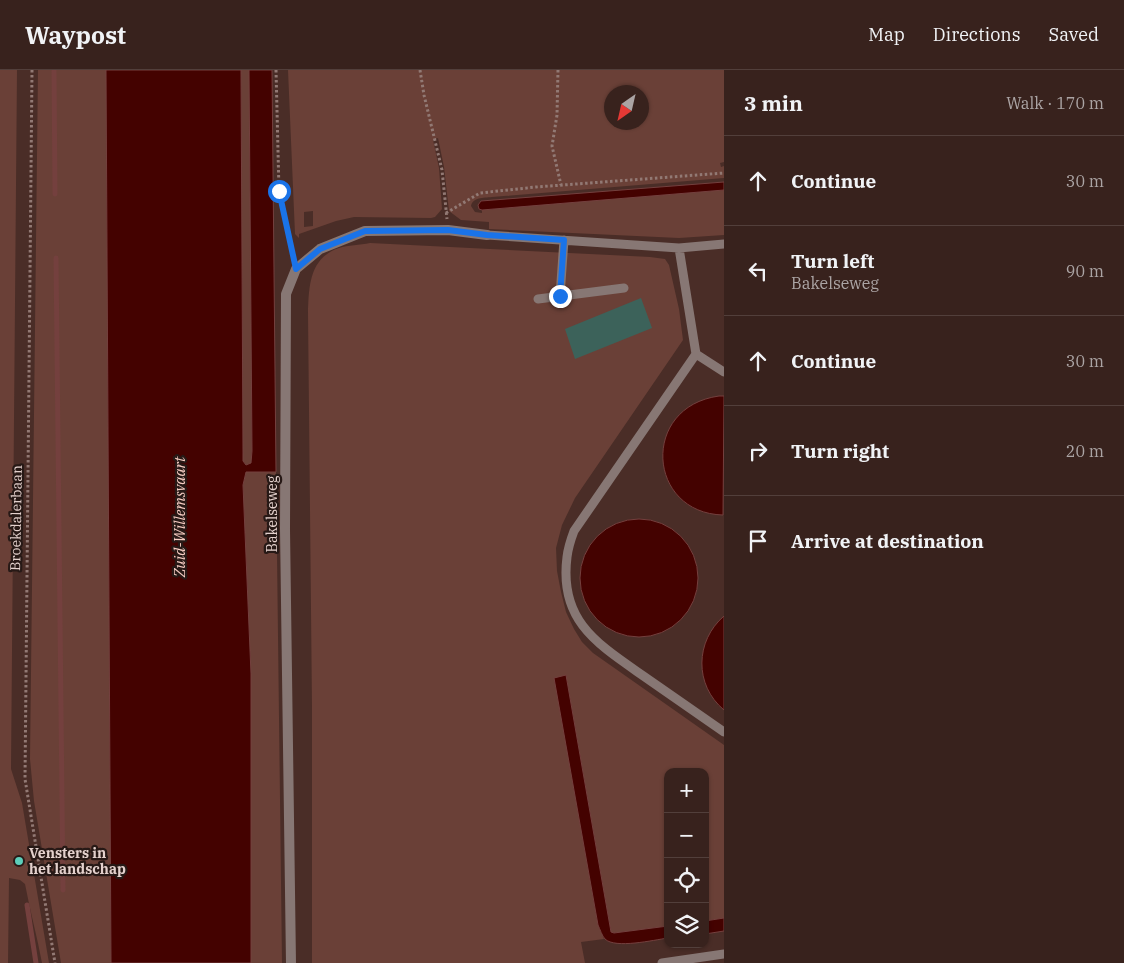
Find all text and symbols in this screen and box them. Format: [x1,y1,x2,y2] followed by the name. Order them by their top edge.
[25,19,126,51] text: Waypost
[868,23,905,46] text: Map
[933,23,1021,46] text: Directions
[1049,23,1099,46] text: Saved
[604,85,649,130] north arrow
[744,89,803,117] text: 3 min
[1006,93,1104,113] text: Walk · 170 m
[744,167,772,195] icon: ahead
[791,169,876,193] text: Continue
[1066,171,1104,191] text: 30 m
[268,180,291,203] route start
[791,249,874,273] text: Turn left
[744,257,772,285] icon: left
[1066,261,1104,281] text: 90 m
[791,273,879,293] text: Bakelseweg
[549,285,572,308] route end
[744,347,772,375] icon: ahead
[791,349,876,373] text: Continue
[1066,351,1104,371] text: 30 m
[744,437,772,465] icon: right
[791,439,889,463] text: Turn right
[1066,441,1104,461] text: 20 m
[170,456,189,578] water label: Zuid-Willemsvaart
[6,465,26,571] street label: Broekdalerbaan
[263,475,281,552] street label: Bakelseweg
[744,527,772,555] icon: arrive
[791,529,984,553] text: Arrive at destination
[664,768,709,948] map controls
[664,768,709,813] button: +
[664,813,709,858] button: −
[29,844,126,878] place label: Vensters in het landschap
[13,855,25,867] marker: Vensters in het landschap
[664,858,709,903] button: locate
[664,903,709,948] button: layers

